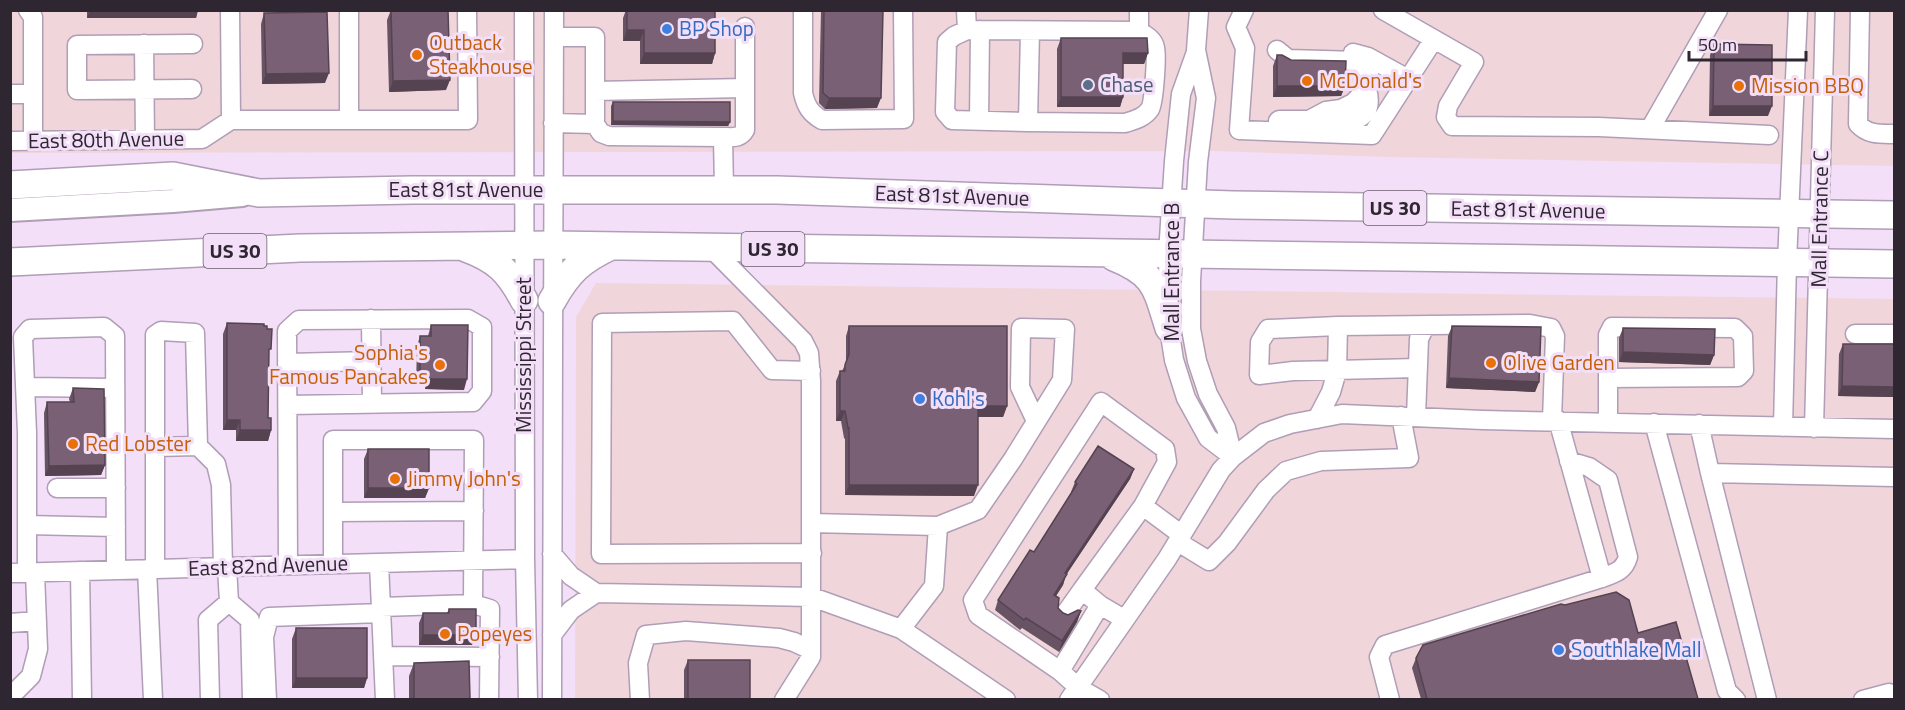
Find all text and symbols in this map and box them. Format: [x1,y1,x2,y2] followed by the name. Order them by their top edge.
[679,12,754,44] place label: BP Shop
[660,22,674,36] marker: BP Shop
[1689,24,1806,62] scale bar
[429,26,533,82] place label: Outback Steakhouse
[1698,31,1737,58] text: 50 m
[410,48,424,62] marker: Outback Steakhouse
[1319,64,1422,96] place label: McDonald's
[1100,68,1154,100] place label: Chase
[1751,69,1864,101] place label: Mission BBQ
[1300,74,1314,88] marker: McDonald's
[1081,78,1095,92] marker: Chase
[1732,79,1746,93] marker: Mission BBQ
[28,122,184,156] street label: East 80th Avenue
[1802,150,1836,288] street label: Mall Entrance C
[389,173,543,205] street label: East 81st Avenue
[874,176,1030,214] street label: East 81st Avenue
[1364,191,1426,225] road number: US 30
[1450,192,1606,226] street label: East 81st Avenue
[1155,203,1187,341] street label: Mall Entrance B
[742,232,804,266] road number: US 30
[204,234,266,268] road number: US 30
[507,276,539,433] street label: Mississippi Street
[269,336,428,392] place label: Sophia's Famous Pancakes
[1503,346,1615,378] place label: Olive Garden
[1484,356,1498,370] marker: Olive Garden
[433,358,447,372] marker: Sophia's Famous Pancakes
[932,382,985,414] place label: Kohl's
[913,392,927,406] marker: Kohl's
[85,427,191,459] place label: Red Lobster
[66,437,80,451] marker: Red Lobster
[407,462,521,494] place label: Jimmy John's
[388,472,402,486] marker: Jimmy John's
[187,546,349,584] street label: East 82nd Avenue
[457,617,532,649] place label: Popeyes
[438,627,452,641] marker: Popeyes
[1571,633,1702,665] place label: Southlake Mall
[1552,643,1566,657] marker: Southlake Mall

